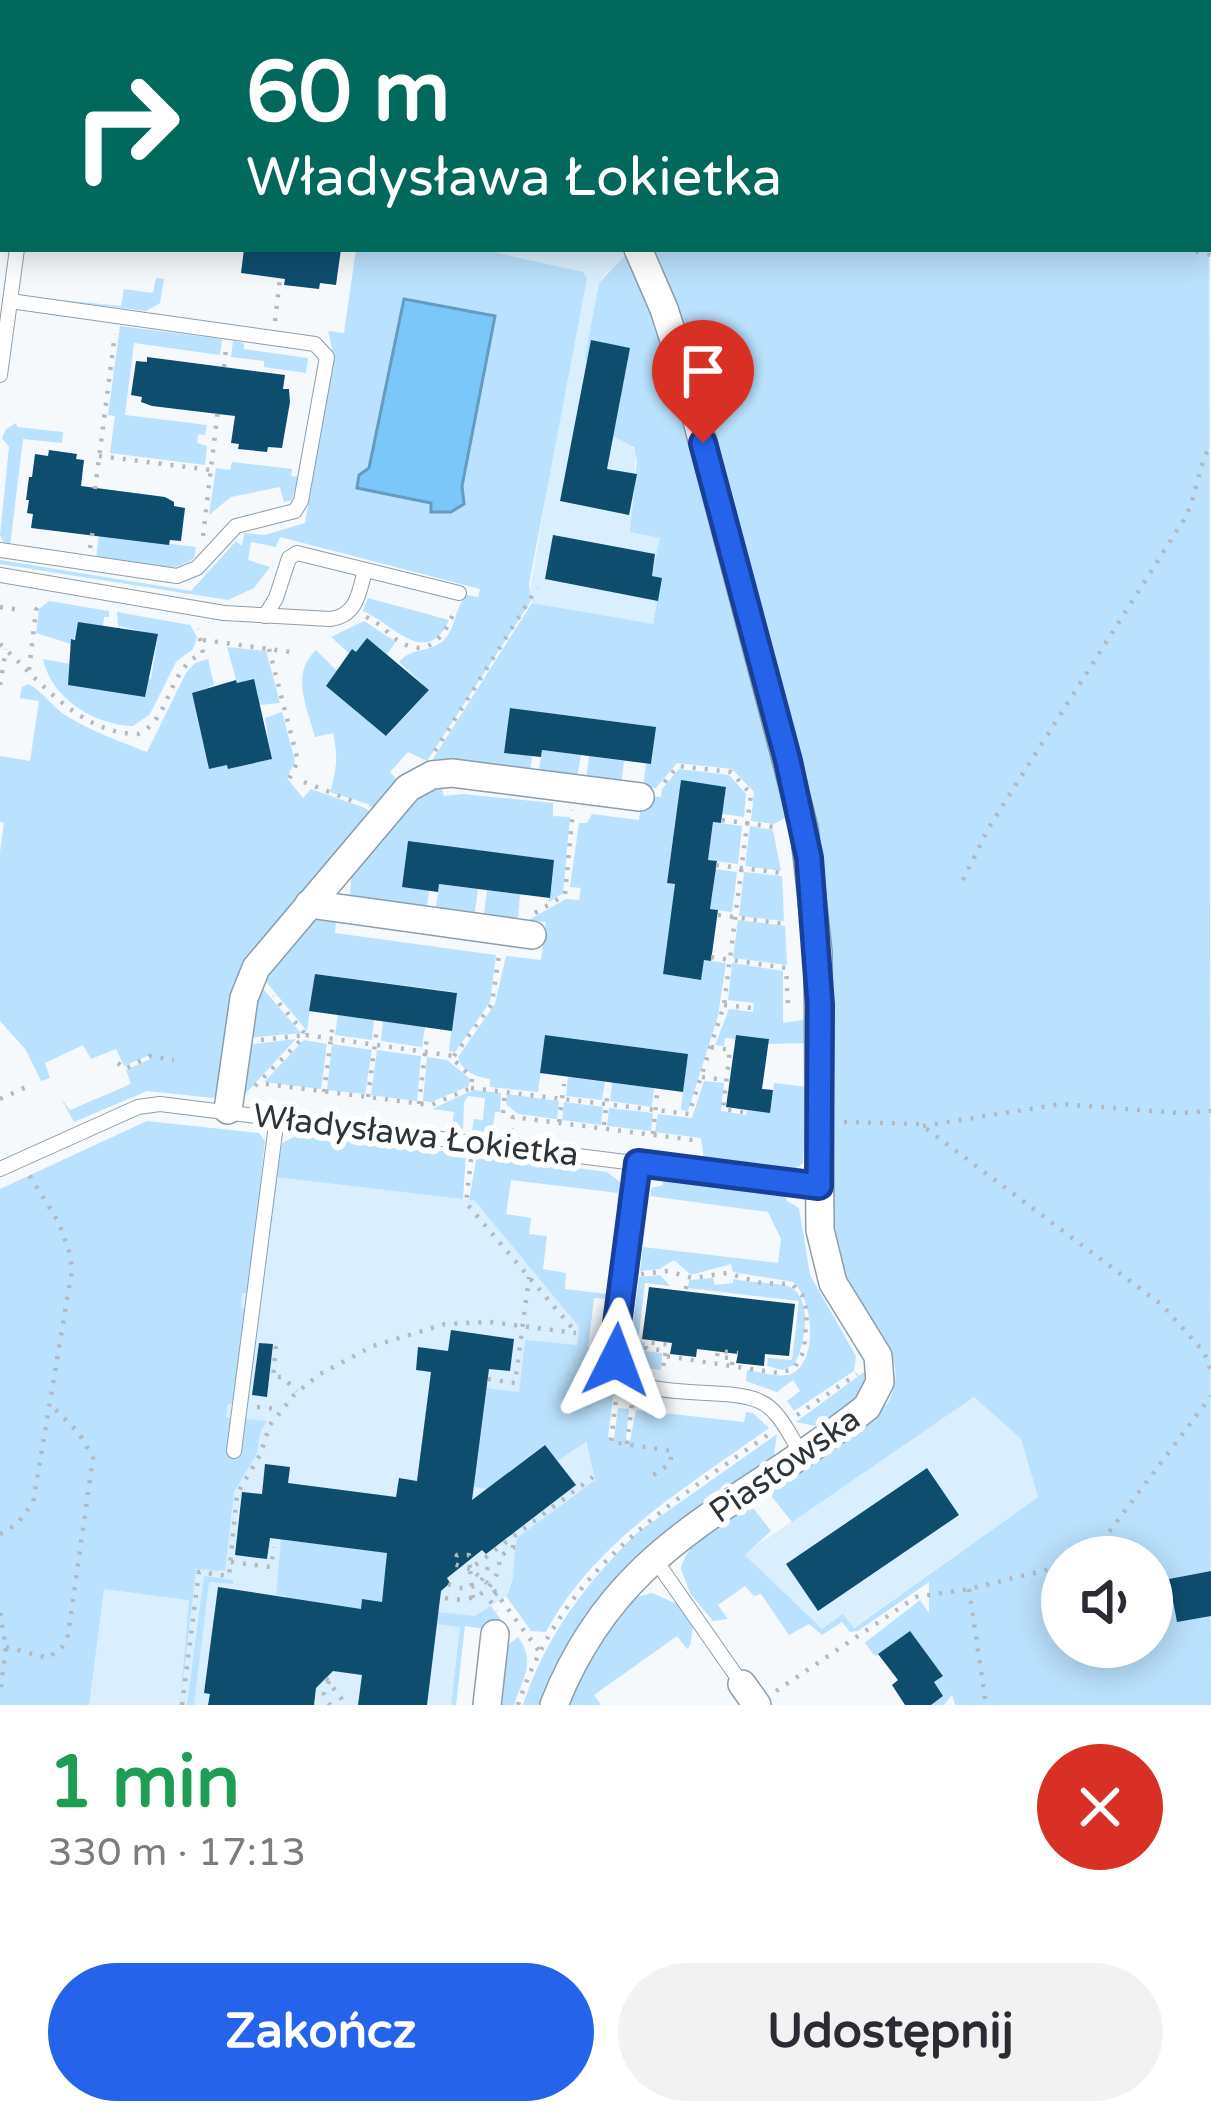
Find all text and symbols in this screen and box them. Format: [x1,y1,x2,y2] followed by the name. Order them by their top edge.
[246,43,450,144] text: 60 m
[48,48,204,204] icon: right
[246,145,782,210] text: Władysława Łokietka
[652,320,754,443] pin
[670,338,736,404] icon: arrive
[251,1096,581,1175] street label: Władysława Łokietka
[553,1297,679,1423] position arrow
[702,1399,868,1531] street label: Piastowska
[1041,1536,1173,1668] map controls
[1041,1536,1173,1668] button: sound
[48,1740,240,1827] text: 1 min
[1037,1744,1163,1870] button: close
[48,1829,306,1876] text: 330 m · 17:13
[48,1963,594,2101] button: Zakończ
[618,1963,1163,2101] button: Udostępnij

